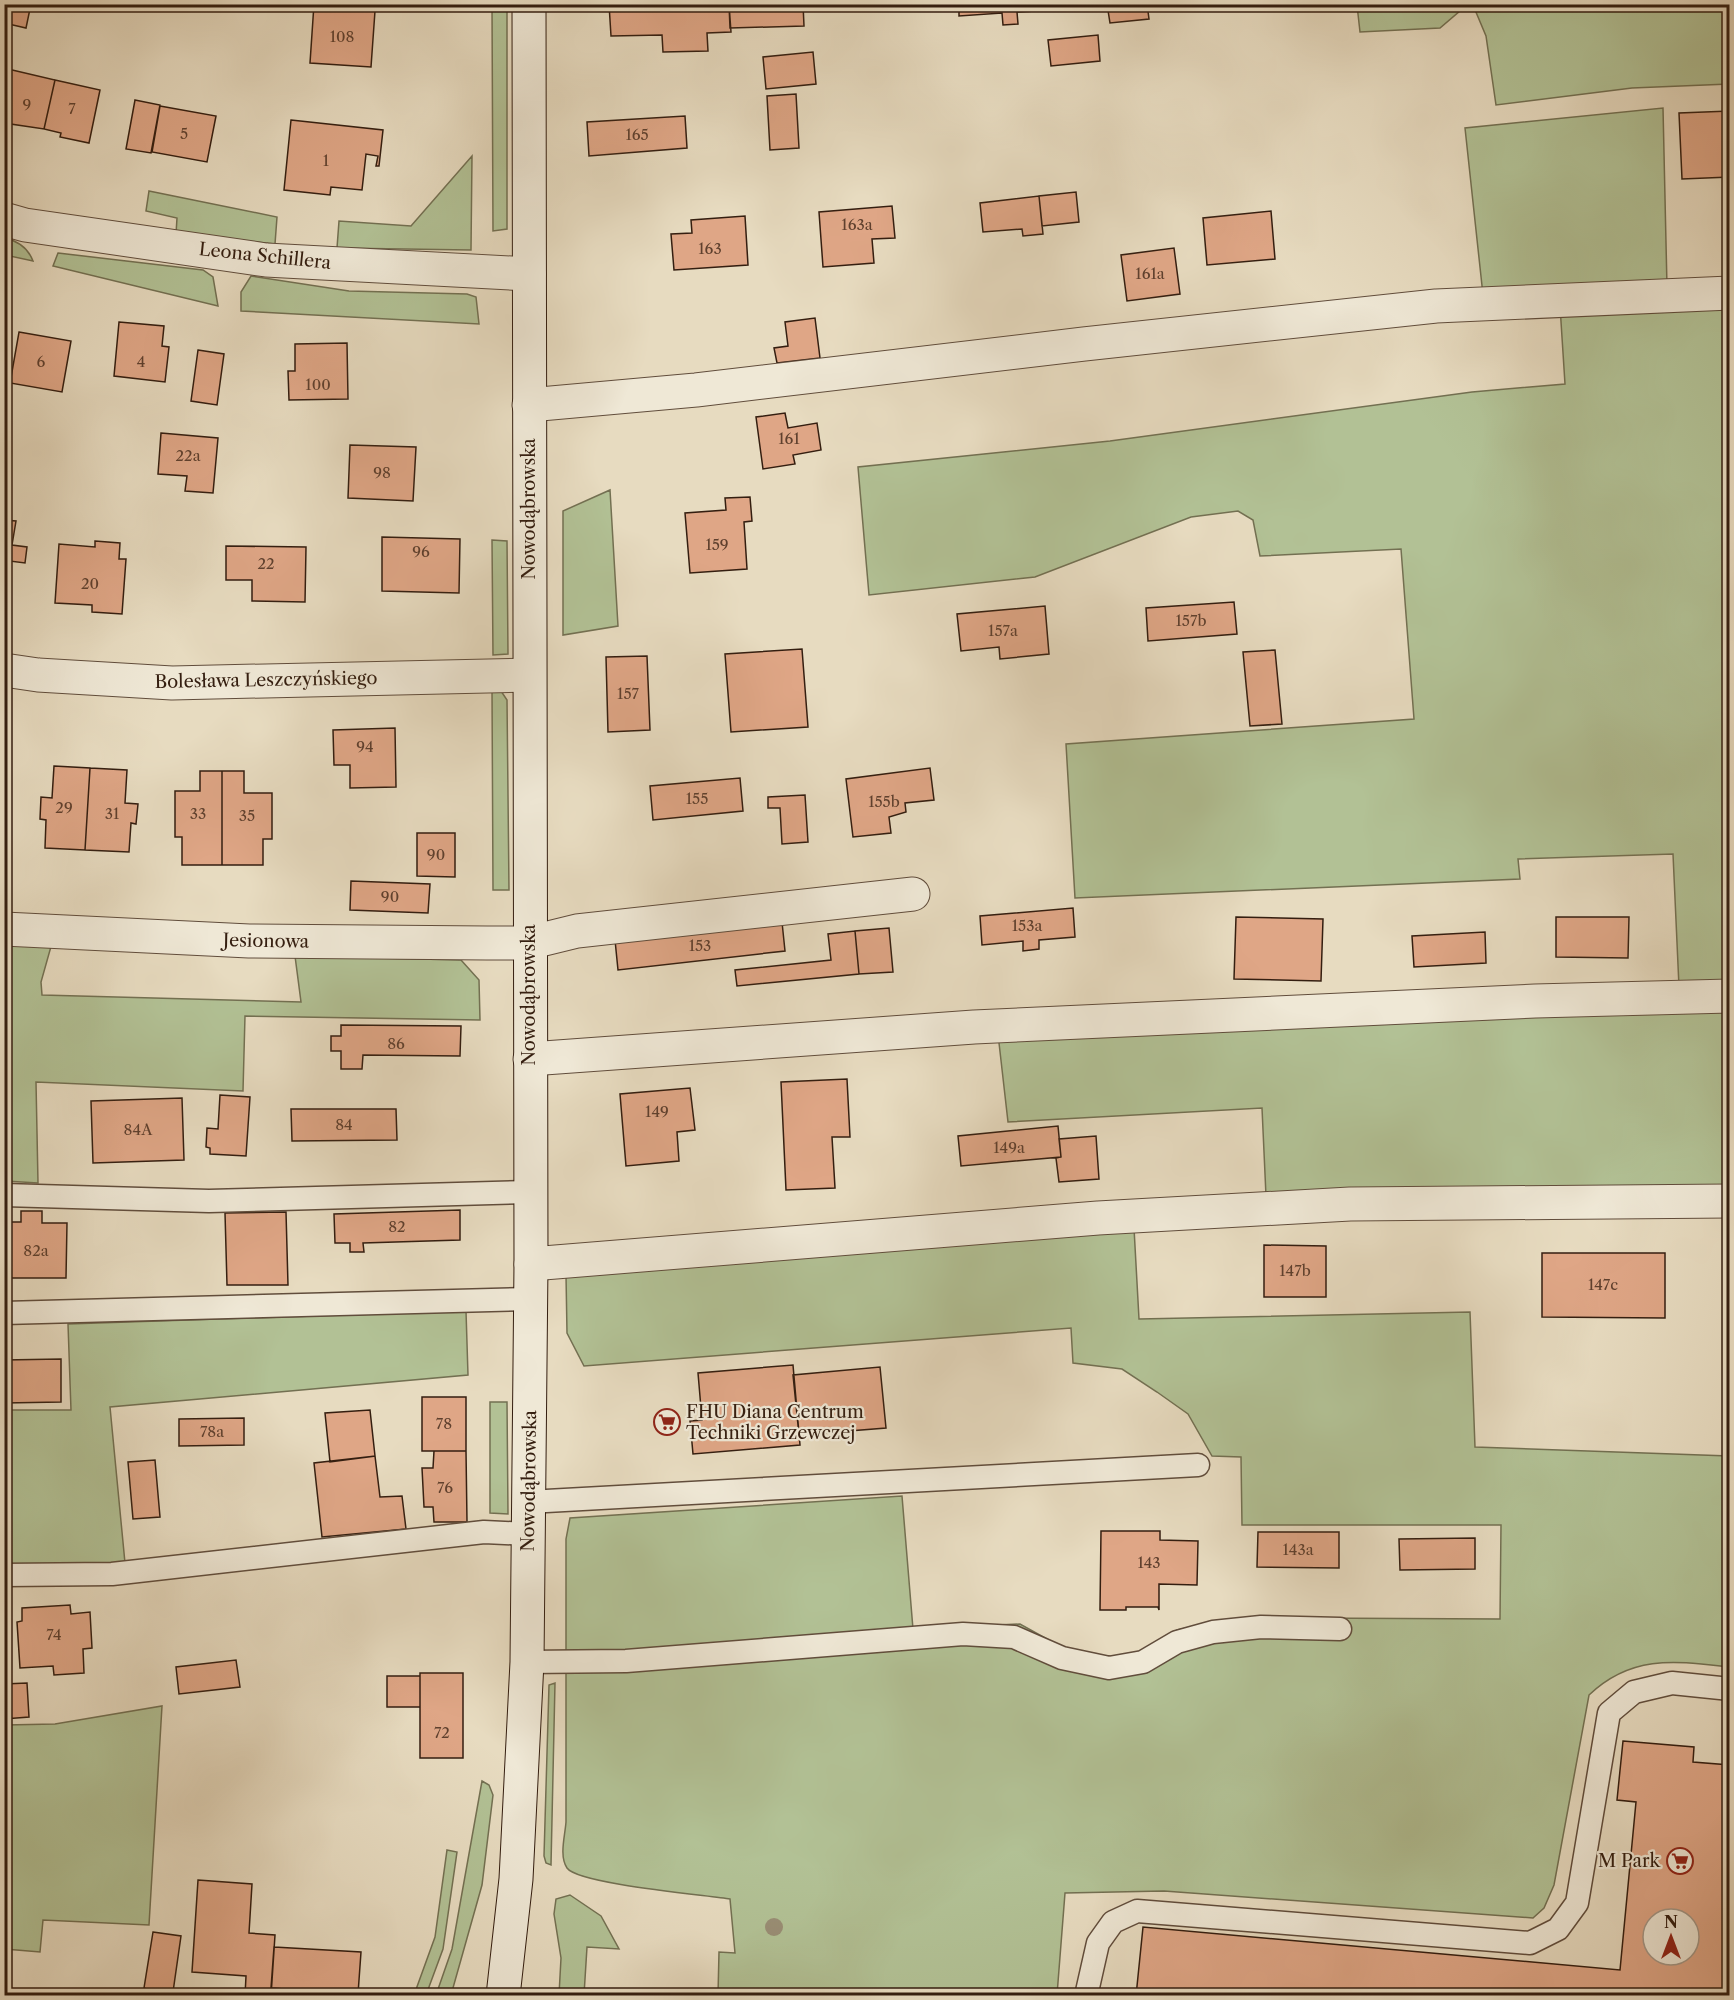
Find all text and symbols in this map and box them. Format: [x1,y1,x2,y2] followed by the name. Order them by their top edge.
[330,27,354,46] house number: 108
[23,95,31,114] house number: 9
[68,99,76,118] house number: 7
[180,124,188,143] house number: 5
[625,125,649,144] house number: 165
[323,151,330,170] house number: 1
[841,215,873,234] house number: 163a
[198,238,333,274] street label: Leona Schillera
[698,239,722,258] house number: 163
[1135,264,1165,283] house number: 161a
[37,352,46,371] house number: 6
[137,352,145,371] house number: 4
[305,375,331,394] house number: 100
[778,429,800,448] house number: 161
[518,438,540,580] street label: Nowodąbrowska
[175,446,201,465] house number: 22a
[373,463,391,482] house number: 98
[705,535,729,554] house number: 159
[412,542,430,561] house number: 96
[257,554,275,573] house number: 22
[81,574,99,593] house number: 20
[1176,611,1206,630] house number: 157b
[988,621,1018,640] house number: 157a
[154,667,378,693] street label: Bolesława Leszczyńskiego
[617,684,640,703] house number: 157
[356,737,374,756] house number: 94
[686,789,708,808] house number: 155
[868,792,900,811] house number: 155b
[55,798,73,817] house number: 29
[105,804,120,823] house number: 31
[190,804,206,823] house number: 33
[239,806,255,825] house number: 35
[427,845,445,864] house number: 90
[381,887,399,906] house number: 90
[1012,916,1042,935] house number: 153a
[518,924,540,1066] street label: Nowodąbrowska
[220,929,310,953] street label: Jesionowa
[689,936,711,955] house number: 153
[387,1034,405,1053] house number: 86
[645,1102,669,1121] house number: 149
[335,1115,353,1134] house number: 84
[124,1120,153,1139] house number: 84A
[993,1138,1025,1157] house number: 149a
[388,1217,406,1236] house number: 82
[23,1241,49,1260] house number: 82a
[1279,1261,1311,1280] house number: 147b
[1588,1275,1618,1294] house number: 147c
[686,1401,864,1444] place label: FHU Diana Centrum Techniki Grzewczej
[652,1407,682,1437] supermarket icon: FHU Diana Centrum Techniki Grzewczej
[517,1410,541,1552] street label: Nowodąbrowska
[436,1414,452,1433] house number: 78
[200,1422,224,1441] house number: 78a
[437,1478,453,1497] house number: 76
[1282,1540,1314,1559] house number: 143a
[1137,1553,1161,1572] house number: 143
[46,1625,62,1644] house number: 74
[434,1723,450,1742] house number: 72
[1665,1846,1695,1876] supermarket icon: M Park
[1598,1850,1662,1872] place label: M Park
[1641,1907,1701,1967] north arrow
[1664,1912,1678,1932] text: N

